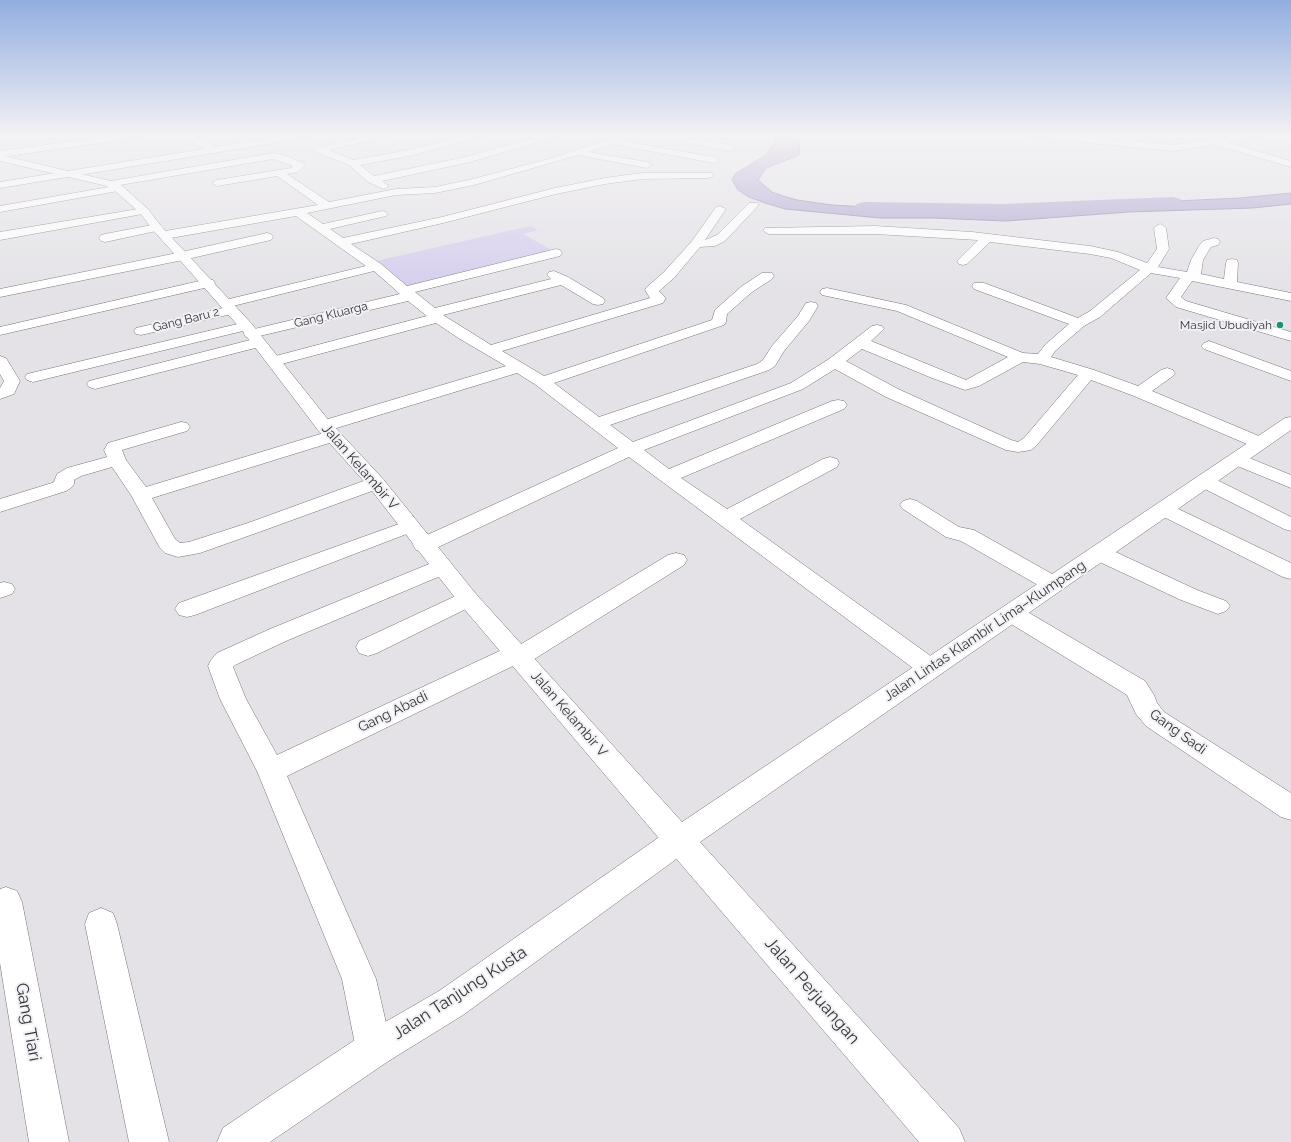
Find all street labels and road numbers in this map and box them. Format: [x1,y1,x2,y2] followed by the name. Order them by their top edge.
[293,299,369,331] street label: Gang Kluarga
[151,305,221,335] street label: Gang Baru 2
[318,421,402,513] street label: Jalan Kelambir V
[881,557,1089,705] street label: Jalan Lintas Klambir Lima–Klumpang
[527,668,611,760] street label: Jalan Kelambir V
[355,688,431,736] street label: Gang Abadi
[1146,706,1210,758] street label: Gang Sadi
[760,934,864,1048] street label: Jalan Perjuangan
[389,942,531,1044] street label: Jalan Tanjung Kusta
[11,981,45,1063] street label: Gang Tiari

